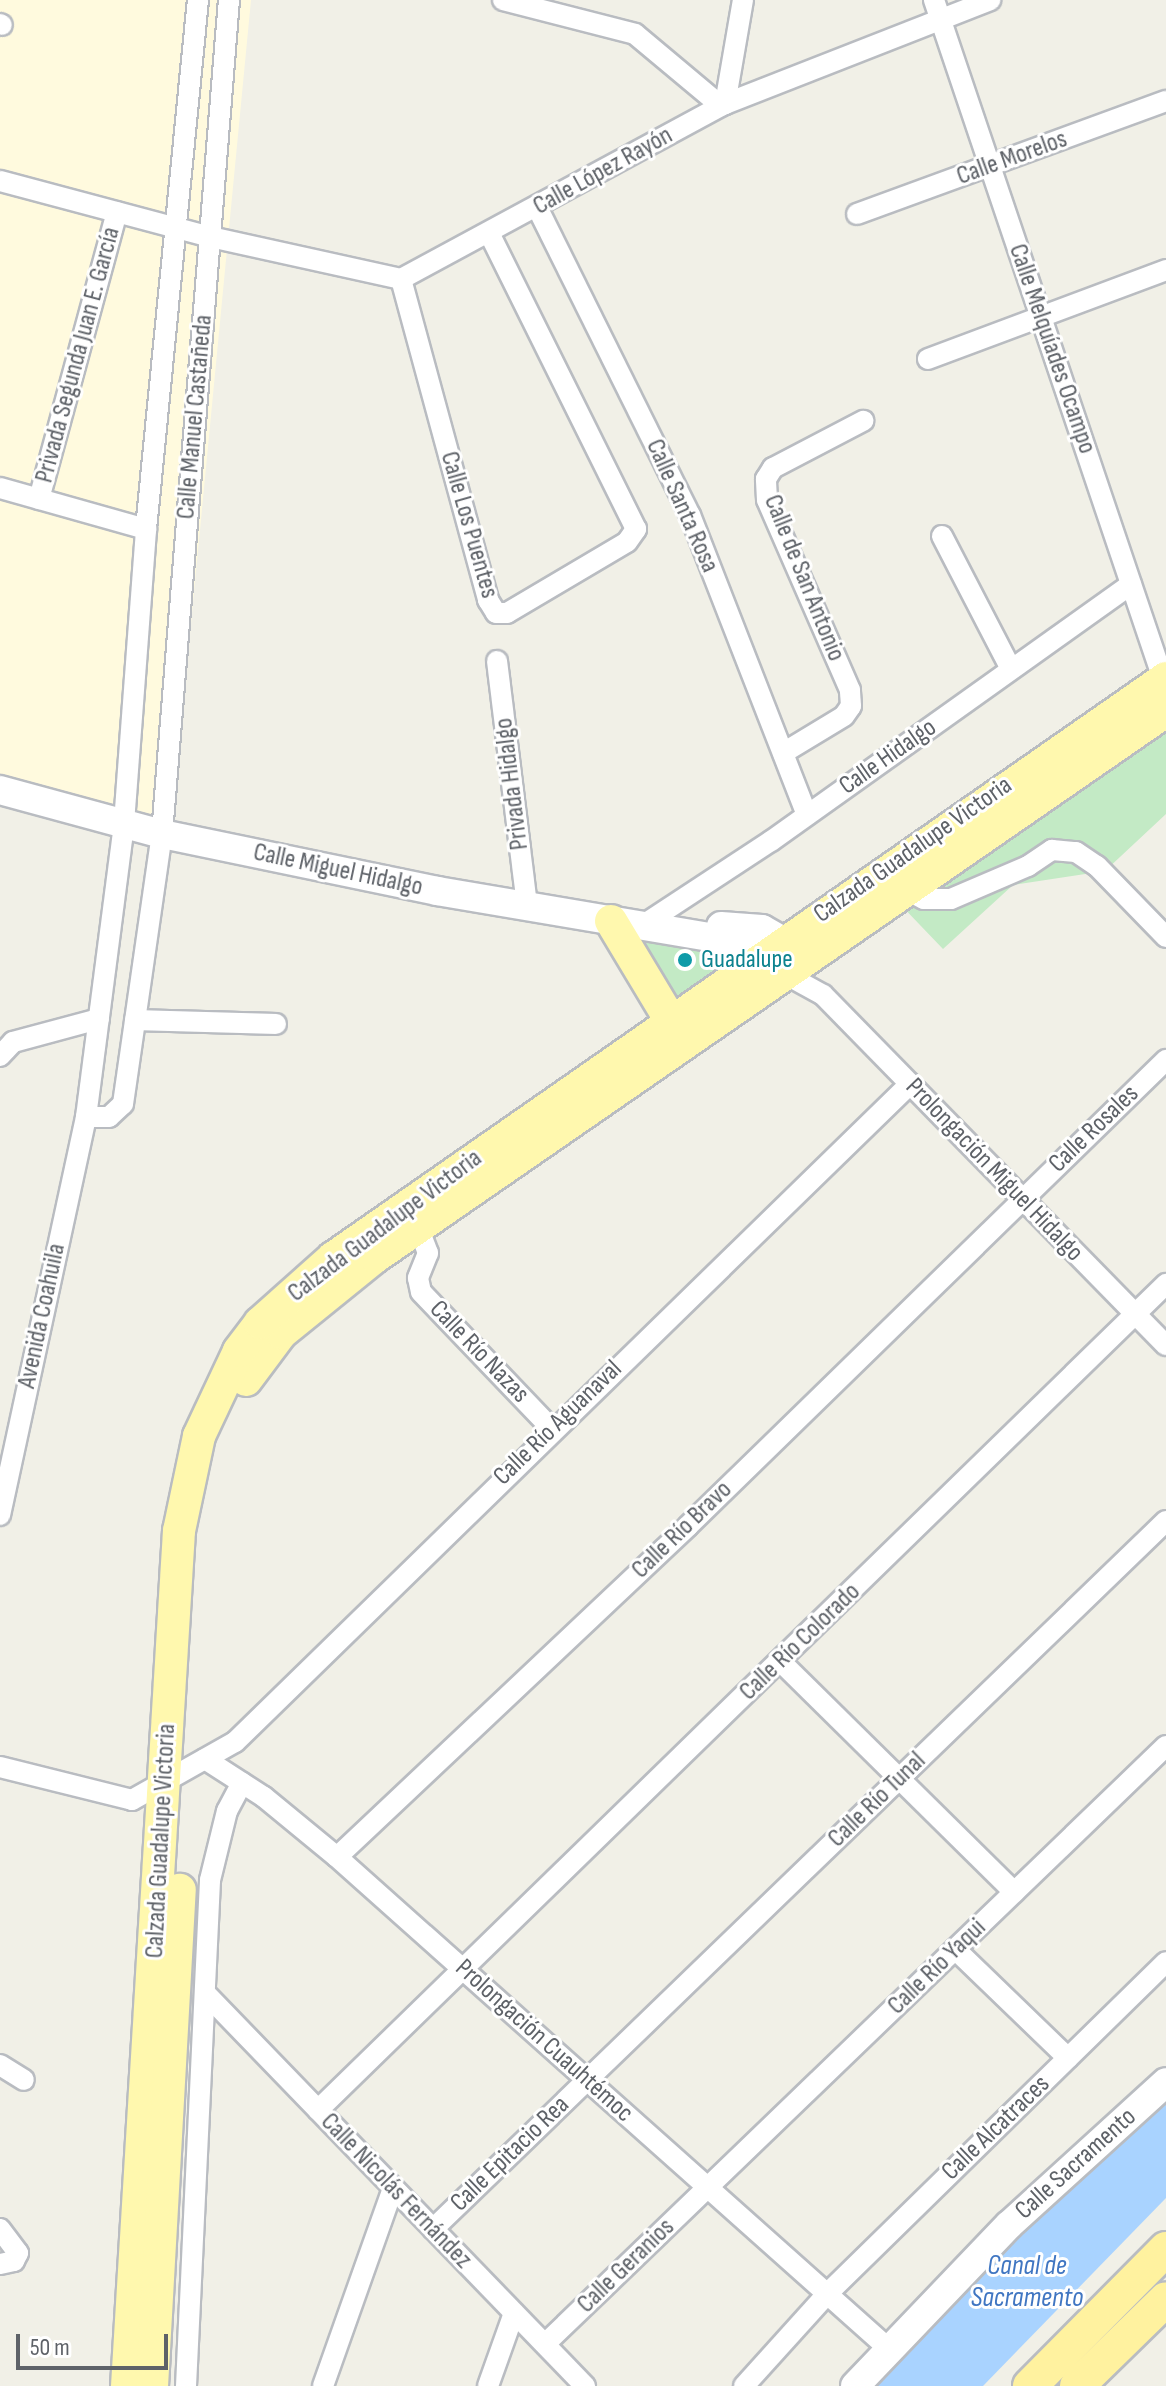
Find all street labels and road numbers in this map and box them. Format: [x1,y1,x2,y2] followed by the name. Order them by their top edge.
[528,120,678,222] street label: Calle López Rayón
[953,124,1071,192] street label: Calle Morelos
[29,224,127,486] street label: Privada Segunda Juan E. García
[1002,240,1102,458] street label: Calle Melquíades Ocampo
[171,313,219,521] street label: Calle Manuel Castañeda
[639,435,725,577] street label: Calle Santa Rosa
[433,448,505,602] street label: Calle Los Puentes
[756,490,852,666] street label: Calle de San Antonio
[833,712,943,802] street label: Calle Hidalgo
[488,716,536,852] street label: Privada Hidalgo
[808,770,1018,930] street label: Calzada Guadalupe Victoria
[251,837,425,903] street label: Calle Miguel Hidalgo
[899,1072,1089,1268] street label: Prolongación Miguel Hidalgo
[1043,1079,1145,1179] street label: Calle Rosales
[282,1143,488,1309] street label: Calzada Guadalupe Victoria
[11,1241,73,1391] street label: Avenida Coahuila
[423,1294,535,1410] street label: Calle Río Nazas
[487,1354,629,1492] street label: Calle Río Aguanaval
[625,1475,739,1585] street label: Calle Río Bravo
[733,1577,867,1707] street label: Calle Río Colorado
[139,1723,183,1959] street label: Calzada Guadalupe Victoria
[822,1746,932,1854] street label: Calle Río Tunal
[881,1913,993,2021] street label: Calle Río Yaqui
[449,1953,639,2129] street label: Prolongación Cuauhtémoc
[936,2069,1056,2187] street label: Calle Alcatraces
[444,2090,576,2218] street label: Calle Epitacio Rea
[1009,2102,1143,2226] street label: Calle Sacramento
[314,2107,478,2275] street label: Calle Nicolás Fernández
[571,2212,681,2320] street label: Calle Geranios

